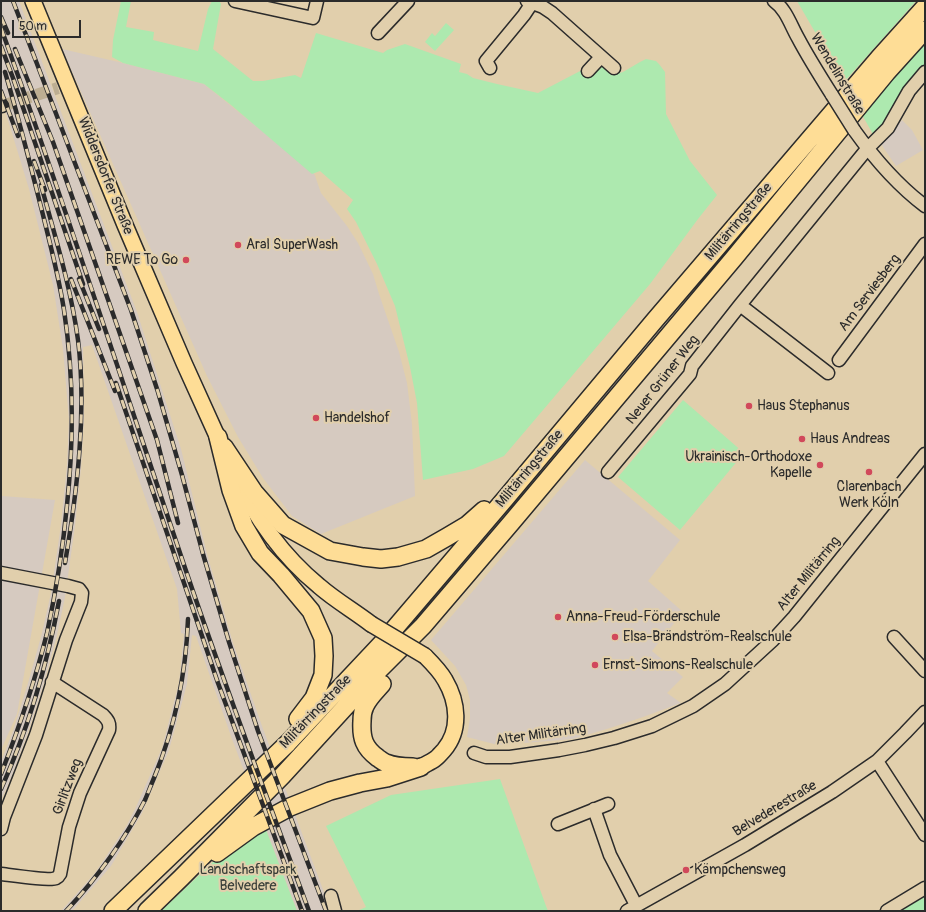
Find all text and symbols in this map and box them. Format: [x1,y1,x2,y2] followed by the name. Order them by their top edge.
[14,12,83,38] scale bar
[19,19,47,34] text: 50 m
[806,30,868,118] street label: Wendelinstraße
[74,115,136,237] street label: Widdersdorfer Straße
[702,180,776,264] street label: Militärringstraße
[246,237,338,253] place label: Aral SuperWash
[233,240,243,250] marker: Aral SuperWash
[836,251,904,335] street label: Am Serviesberg
[106,252,178,268] place label: REWE To Go
[181,255,191,265] marker: REWE To Go
[623,332,703,428] street label: Neuer Grüner Weg
[757,398,850,414] place label: Haus Stephanus
[744,401,754,411] marker: Haus Stephanus
[324,410,390,426] place label: Handelshof
[311,413,321,423] marker: Handelshof
[493,427,567,511] street label: Militärringstraße
[810,431,890,447] place label: Haus Andreas
[797,434,807,444] marker: Haus Andreas
[685,449,812,482] place label: Ukrainisch-Orthodoxe Kapelle
[815,460,825,470] marker: Ukrainisch-Orthodoxe Kapelle
[864,467,874,477] marker: Clarenbach Werk Köln
[837,479,901,512] place label: Clarenbach Werk Köln
[774,533,844,615] street label: Alter Militärring
[566,609,720,625] place label: Anna-Freud-Förderschule
[553,612,563,622] marker: Anna-Freud-Förderschule
[623,629,792,645] place label: Elsa-Brändström-Realschule
[610,632,620,642] marker: Elsa-Brändström-Realschule
[603,657,753,673] place label: Ernst-Simons-Realschule
[590,660,600,670] marker: Ernst-Simons-Realschule
[277,672,355,752] street label: Militärringstraße
[495,720,587,750] street label: Alter Militärring
[50,756,86,818] street label: Girlitzweg
[730,777,820,841] street label: Belvederestraße
[200,862,296,894] park label: Landschaftspark Belvedere
[694,862,786,878] place label: Kämpchensweg
[681,865,691,875] marker: Kämpchensweg

